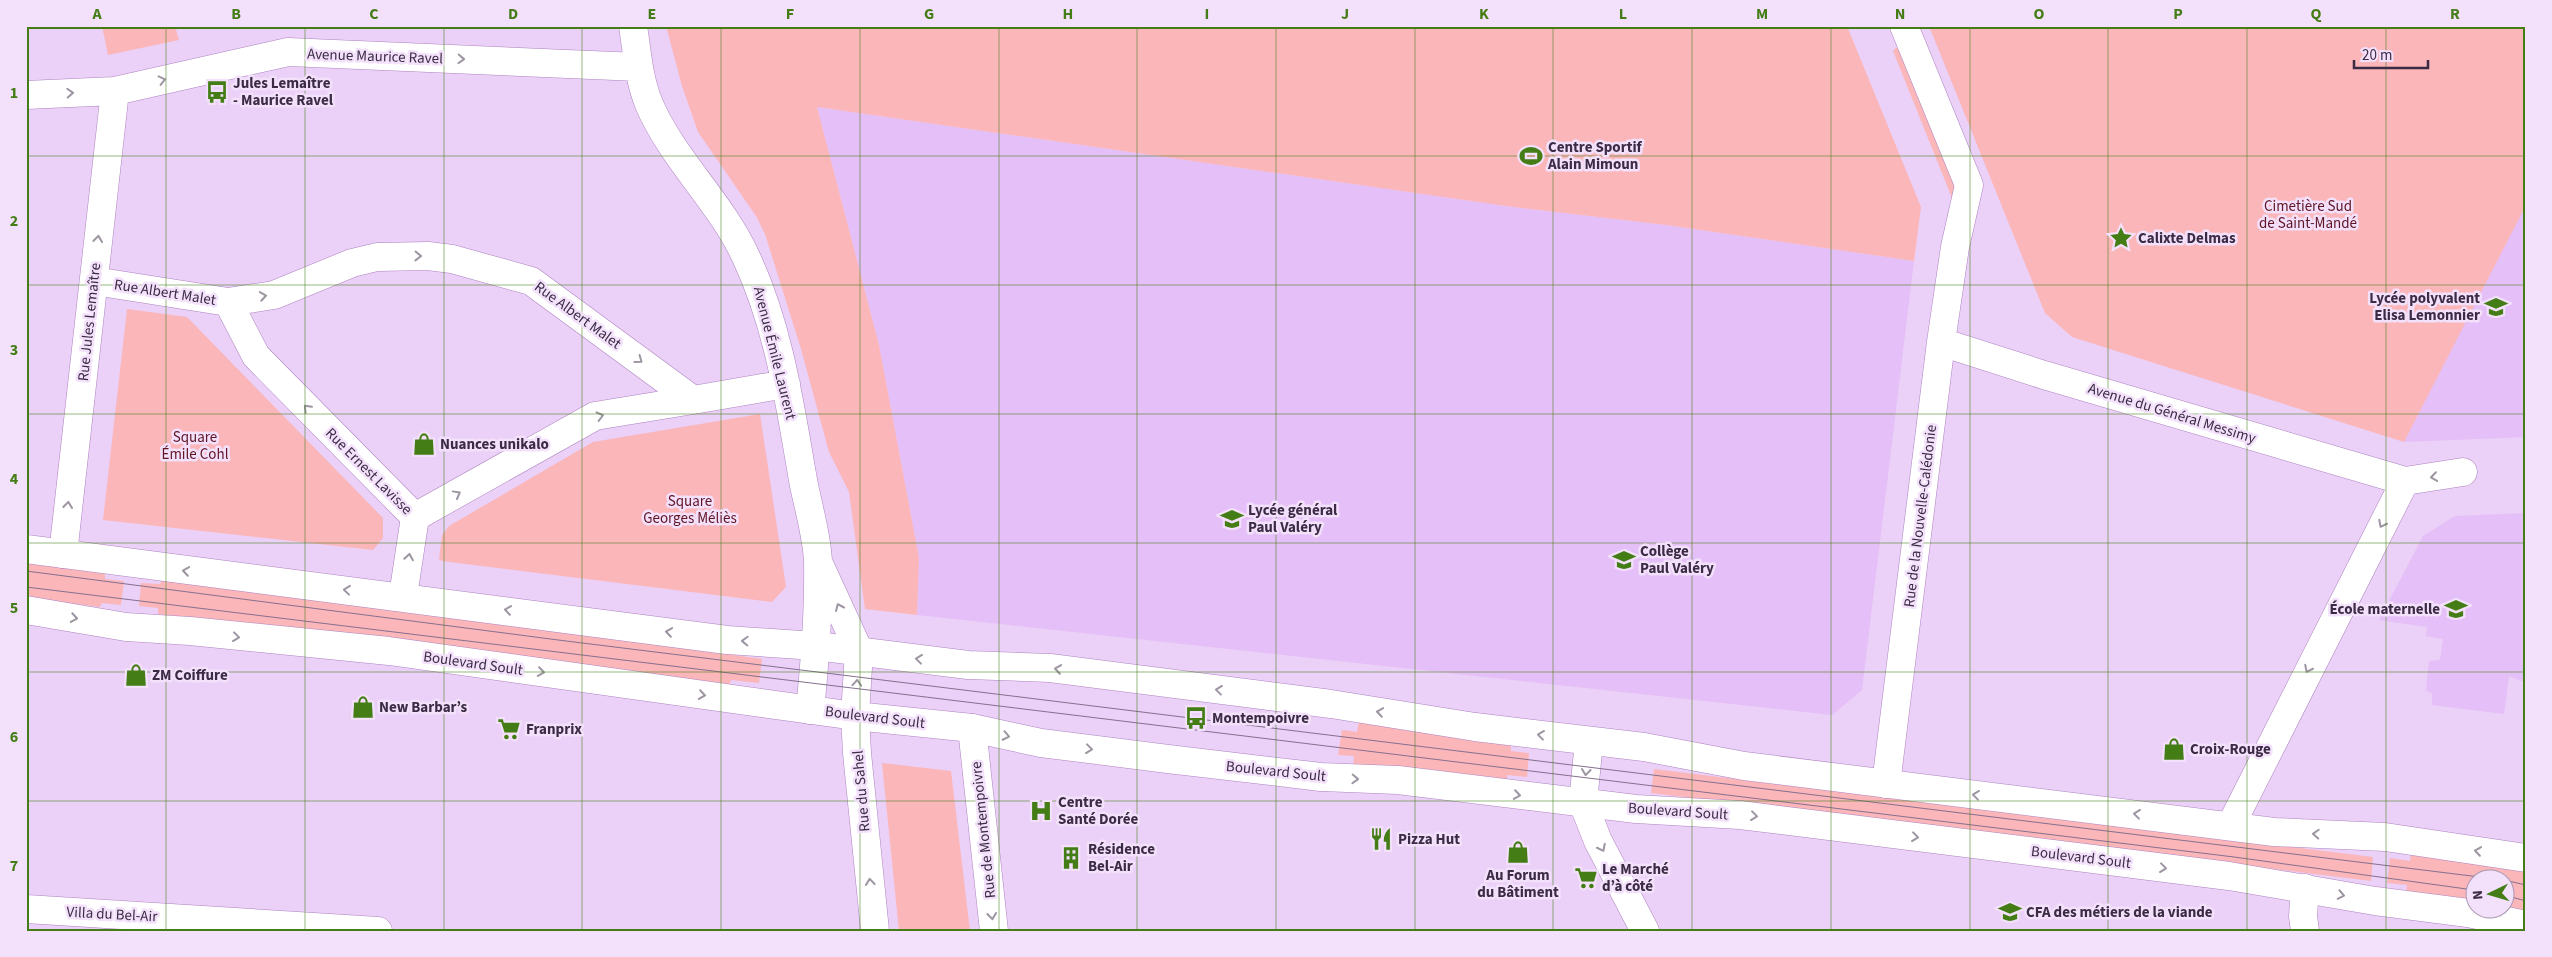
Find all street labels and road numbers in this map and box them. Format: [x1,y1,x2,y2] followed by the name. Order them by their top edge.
[307,44,443,69] street label: Avenue Maurice Ravel
[73,262,106,382] street label: Rue Jules Lemaître
[113,274,217,311] street label: Rue Albert Malet
[530,277,625,354] street label: Rue Albert Malet
[748,284,801,422] street label: Avenue Émile Laurent
[2085,378,2258,449] street label: Avenue du Général Messimy
[320,423,417,520] street label: Rue Ernest Lavisse
[1899,424,1942,609] street label: Rue de la Nouvelle-Calédonie
[422,646,524,681] street label: Boulevard Soult
[824,701,926,734] street label: Boulevard Soult
[847,749,876,833] street label: Rue du Sahel
[1225,756,1327,787] street label: Boulevard Soult
[966,760,1001,899] street label: Rue de Montempoivre
[1627,798,1729,825] street label: Boulevard Soult
[2030,841,2132,874] street label: Boulevard Soult
[66,902,159,927] street label: Villa du Bel-Air

